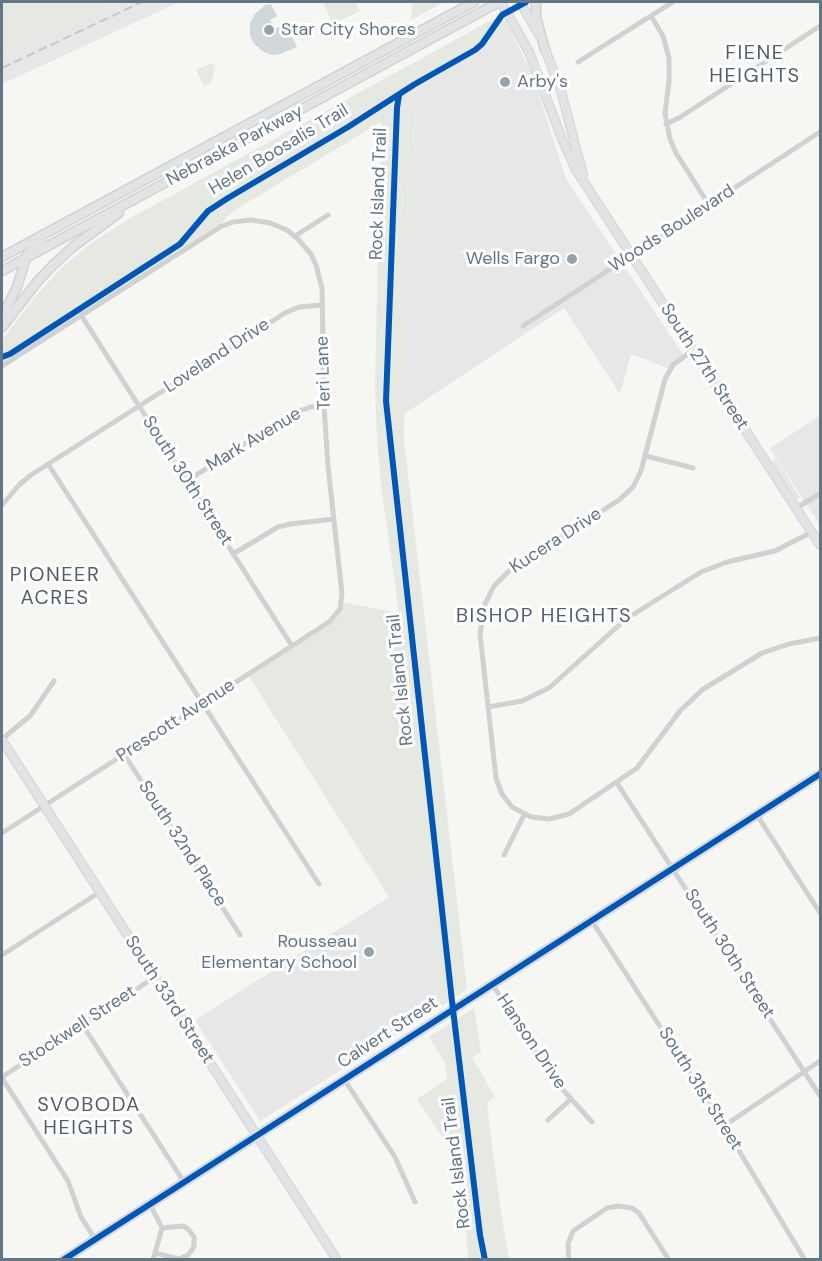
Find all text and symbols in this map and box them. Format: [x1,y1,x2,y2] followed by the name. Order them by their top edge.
[281,19,416,41] place label: Star City Shores
[262,23,276,37] marker: Star City Shores
[709,42,801,89] district label: FIENE HEIGHTS
[517,71,568,93] place label: Arby's
[498,75,512,89] marker: Arby's
[205,100,353,200] street label: Helen Boosalis Trail
[163,101,307,191] street label: Nebraska Parkway
[366,128,392,260] street label: Rock Island Trail
[605,180,739,278] street label: Woods Boulevard
[466,248,560,270] place label: Wells Fargo
[565,252,579,266] marker: Wells Fargo
[655,300,753,434] street label: South 27th Street
[160,314,274,398] street label: Loveland Drive
[312,335,336,411] street label: Teri Lane
[203,403,305,477] street label: Mark Avenue
[137,412,237,550] street label: South 30th Street
[506,503,606,579] street label: Kucera Drive
[10,564,100,611] district label: PIONEER ACRES
[456,605,632,629] district label: BISHOP HEIGHTS
[383,613,419,747] street label: Rock Island Trail
[113,675,239,767] street label: Prescott Avenue
[133,777,231,911] street label: South 32nd Place
[679,885,779,1023] street label: South 30th Street
[201,931,357,974] place label: Rousseau Elementary School
[120,932,218,1068] street label: South 33rd Street
[362,945,376,959] marker: Rousseau Elementary School
[16,981,140,1073] street label: Stockwell Street
[491,990,571,1094] street label: Hanson Drive
[334,992,442,1074] street label: Calvert Street
[653,1023,747,1155] street label: South 31st Street
[37,1094,141,1141] district label: SVOBODA HEIGHTS
[438,1096,476,1230] street label: Rock Island Trail

